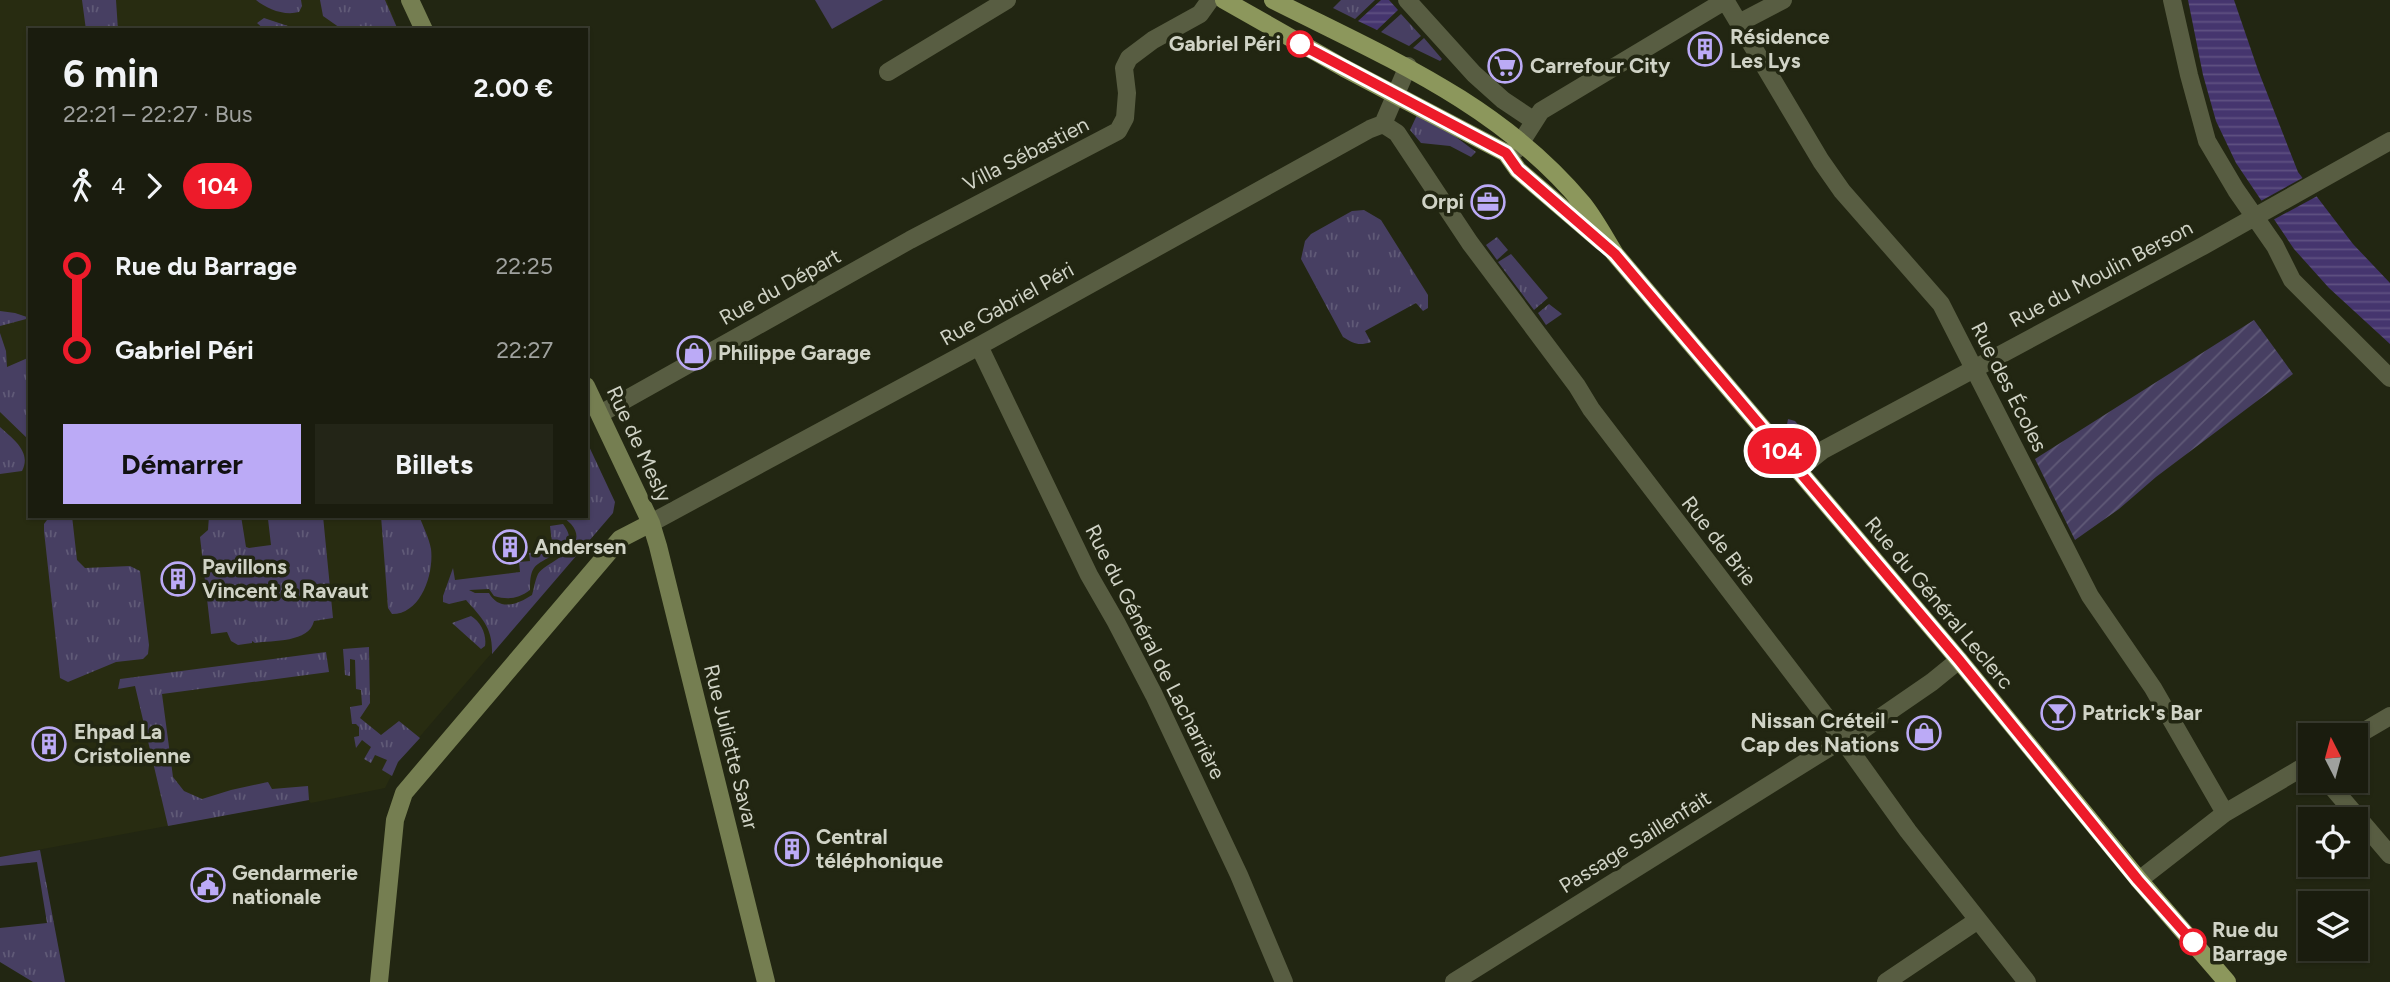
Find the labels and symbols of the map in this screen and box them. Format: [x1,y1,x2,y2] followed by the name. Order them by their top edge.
[1730,24,1830,73] place label: Résidence Les Lys
[1686,30,1724,68] building icon: Résidence Les Lys
[1169,31,1281,56] place label: Gabriel Péri
[1287,31,1313,57] marker: Gabriel Péri
[1486,47,1524,85] supermarket icon: Carrefour City
[1530,53,1671,78] place label: Carrefour City
[959,111,1093,196] street label: Villa Sébastien
[1469,183,1507,221] office icon: Orpi
[1421,189,1464,214] place label: Orpi
[2005,215,2197,332] street label: Rue du Moulin Berson
[715,243,845,330] street label: Rue du Départ
[935,256,1078,351] street label: Rue Gabriel Péri
[1966,318,2053,456] street label: Rue des Écoles
[675,334,713,372] shop icon: Philippe Garage
[718,340,871,365] place label: Philippe Garage
[602,382,677,506] street label: Rue de Mesly
[1742,428,1822,474] line badge: 104
[1677,491,1762,590] street label: Rue de Brie
[1860,511,2019,694] street label: Rue du Général Leclerc
[1080,520,1231,783] street label: Rue du Général de Lacharrière
[491,528,529,566] building icon: Andersen
[534,534,626,559] place label: Andersen
[202,554,369,603] place label: Pavillons Vincent & Ravaut
[159,560,197,598] building icon: Pavillons Vincent & Ravaut
[699,662,764,832] street label: Rue Juliette Savar
[2039,694,2077,732] bar icon: Patrick's Bar
[2082,700,2202,725] place label: Patrick's Bar
[1741,708,1899,757] place label: Nissan Créteil - Cap des Nations
[1905,714,1943,752] shop icon: Nissan Créteil - Cap des Nations
[74,719,191,768] place label: Ehpad La Cristolienne
[2298,723,2368,793] north arrow
[30,725,68,763] building icon: Ehpad La Cristolienne
[1554,785,1715,898] street label: Passage Saillenfait
[816,824,943,873] place label: Central téléphonique
[773,830,811,868] building icon: Central téléphonique
[232,860,358,909] place label: Gendarmerie nationale
[189,866,227,904] public building icon: Gendarmerie nationale
[2212,917,2288,966] place label: Rue du Barrage
[2180,929,2206,955] marker: Rue du Barrage

